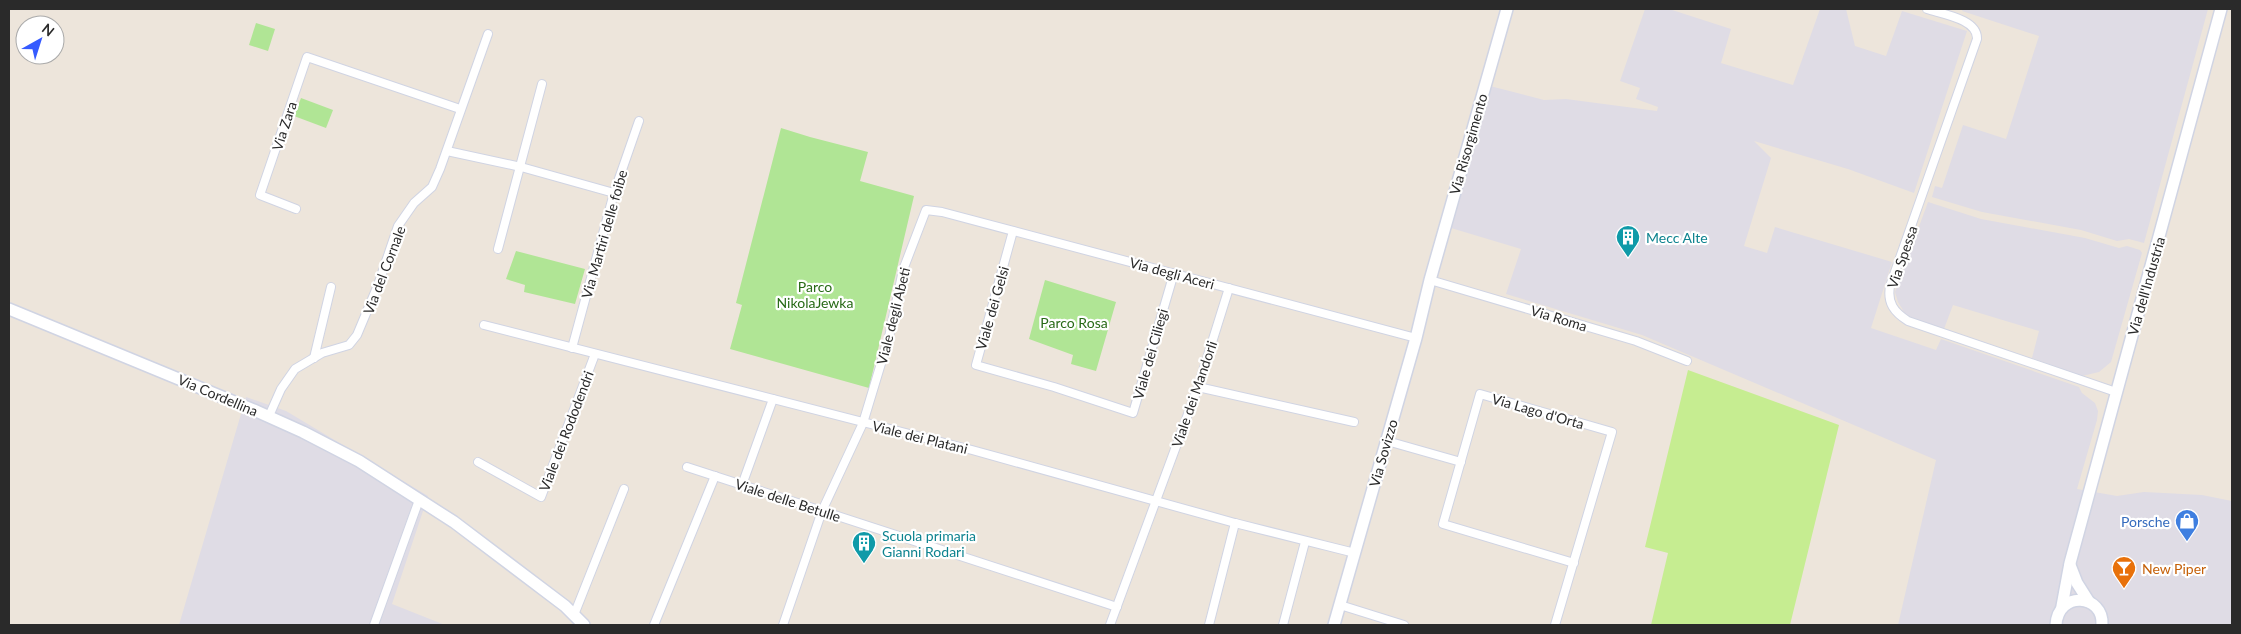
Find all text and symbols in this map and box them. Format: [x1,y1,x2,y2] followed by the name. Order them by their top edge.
[15,15,65,65] north arrow
[39,20,58,40] text: N
[1445,91,1491,197] street label: Via Risorgimento
[268,99,300,153] street label: Via Zara
[578,168,630,300] street label: Via Martiri delle foibe
[359,223,409,317] street label: Via del Cornale
[1883,223,1921,291] street label: Via Spessa
[1615,224,1641,258] building icon: Mecc Alte
[1646,229,1708,246] place label: Mecc Alte
[2124,235,2168,337] street label: Via dell'Industria
[1128,253,1216,293] street label: Via degli Aceri
[972,264,1012,352] street label: Viale dei Gelsi
[873,266,913,366] street label: Viale degli Abeti
[777,278,853,311] park label: Parco NikolaJewka
[1529,301,1589,335] street label: Via Roma
[1129,307,1171,401] street label: Viale dei Ciliegi
[1040,314,1108,331] park label: Parco Rosa
[1168,339,1220,449] street label: Viale dei Mandorli
[535,368,597,494] street label: Viale dei Rododendri
[175,371,261,420] street label: Via Cordellina
[1490,390,1586,432] street label: Via Lago d'Orta
[870,417,970,457] street label: Viale dei Platani
[1365,417,1401,489] street label: Via Sovizzo
[733,475,843,525] street label: Viale delle Betulle
[2174,508,2200,542] shop icon: Porsche
[2121,513,2170,530] place label: Porsche
[882,527,976,560] place label: Scuola primaria Gianni Rodari
[851,530,877,564] building icon: Scuola primaria Gianni Rodari
[2111,555,2137,589] bar icon: New Piper
[2142,560,2206,577] place label: New Piper

